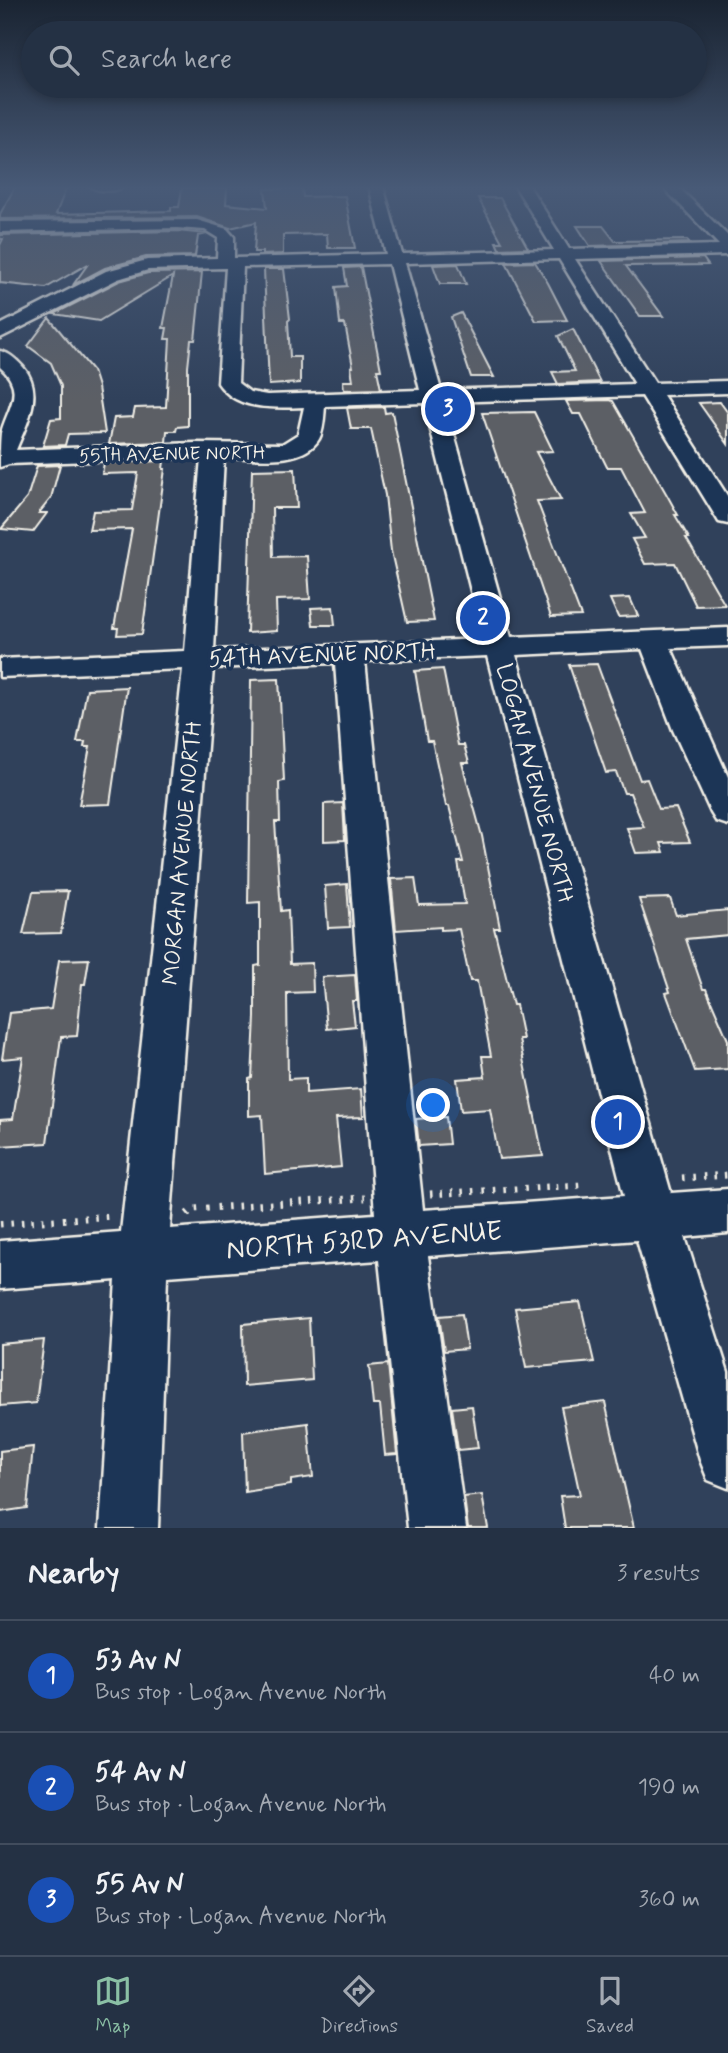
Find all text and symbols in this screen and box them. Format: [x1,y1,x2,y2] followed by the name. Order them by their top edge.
[21,21,707,98] search box
[45,41,83,79] icon: search
[101,43,232,77] text: Search here
[425,383,471,435] pin: 3
[79,440,265,469] street label: 55TH AVENUE NORTH
[460,592,506,644] pin: 2
[208,637,436,675] street label: 54TH AVENUE NORTH
[488,661,580,906] street label: LOGAN AVENUE NORTH
[156,720,209,987] street label: MORGAN AVENUE NORTH
[416,1088,450,1122] your location
[595,1096,641,1148] pin: 1
[225,1213,504,1270] street label: NORTH 53RD AVENUE
[28,1554,119,1593] text: Nearby
[617,1559,700,1589] text: 3 results
[95,1644,182,1678] text: 53 Av N
[46,1661,56,1691] text: 1
[649,1661,700,1691] text: 40 m
[95,1678,387,1708] text: Bus stop · Logan Avenue North
[95,1756,186,1790] text: 54 Av N
[45,1773,57,1803] text: 2
[638,1773,700,1803] text: 190 m
[95,1790,387,1820] text: Bus stop · Logan Avenue North
[95,1868,184,1902] text: 55 Av N
[46,1885,56,1915] text: 3
[639,1885,700,1915] text: 360 m
[95,1902,387,1932] text: Bus stop · Logan Avenue North
[94,1972,132,2039] tab: Map
[320,1972,398,2039] tab: Directions
[586,1972,634,2039] tab: Saved

